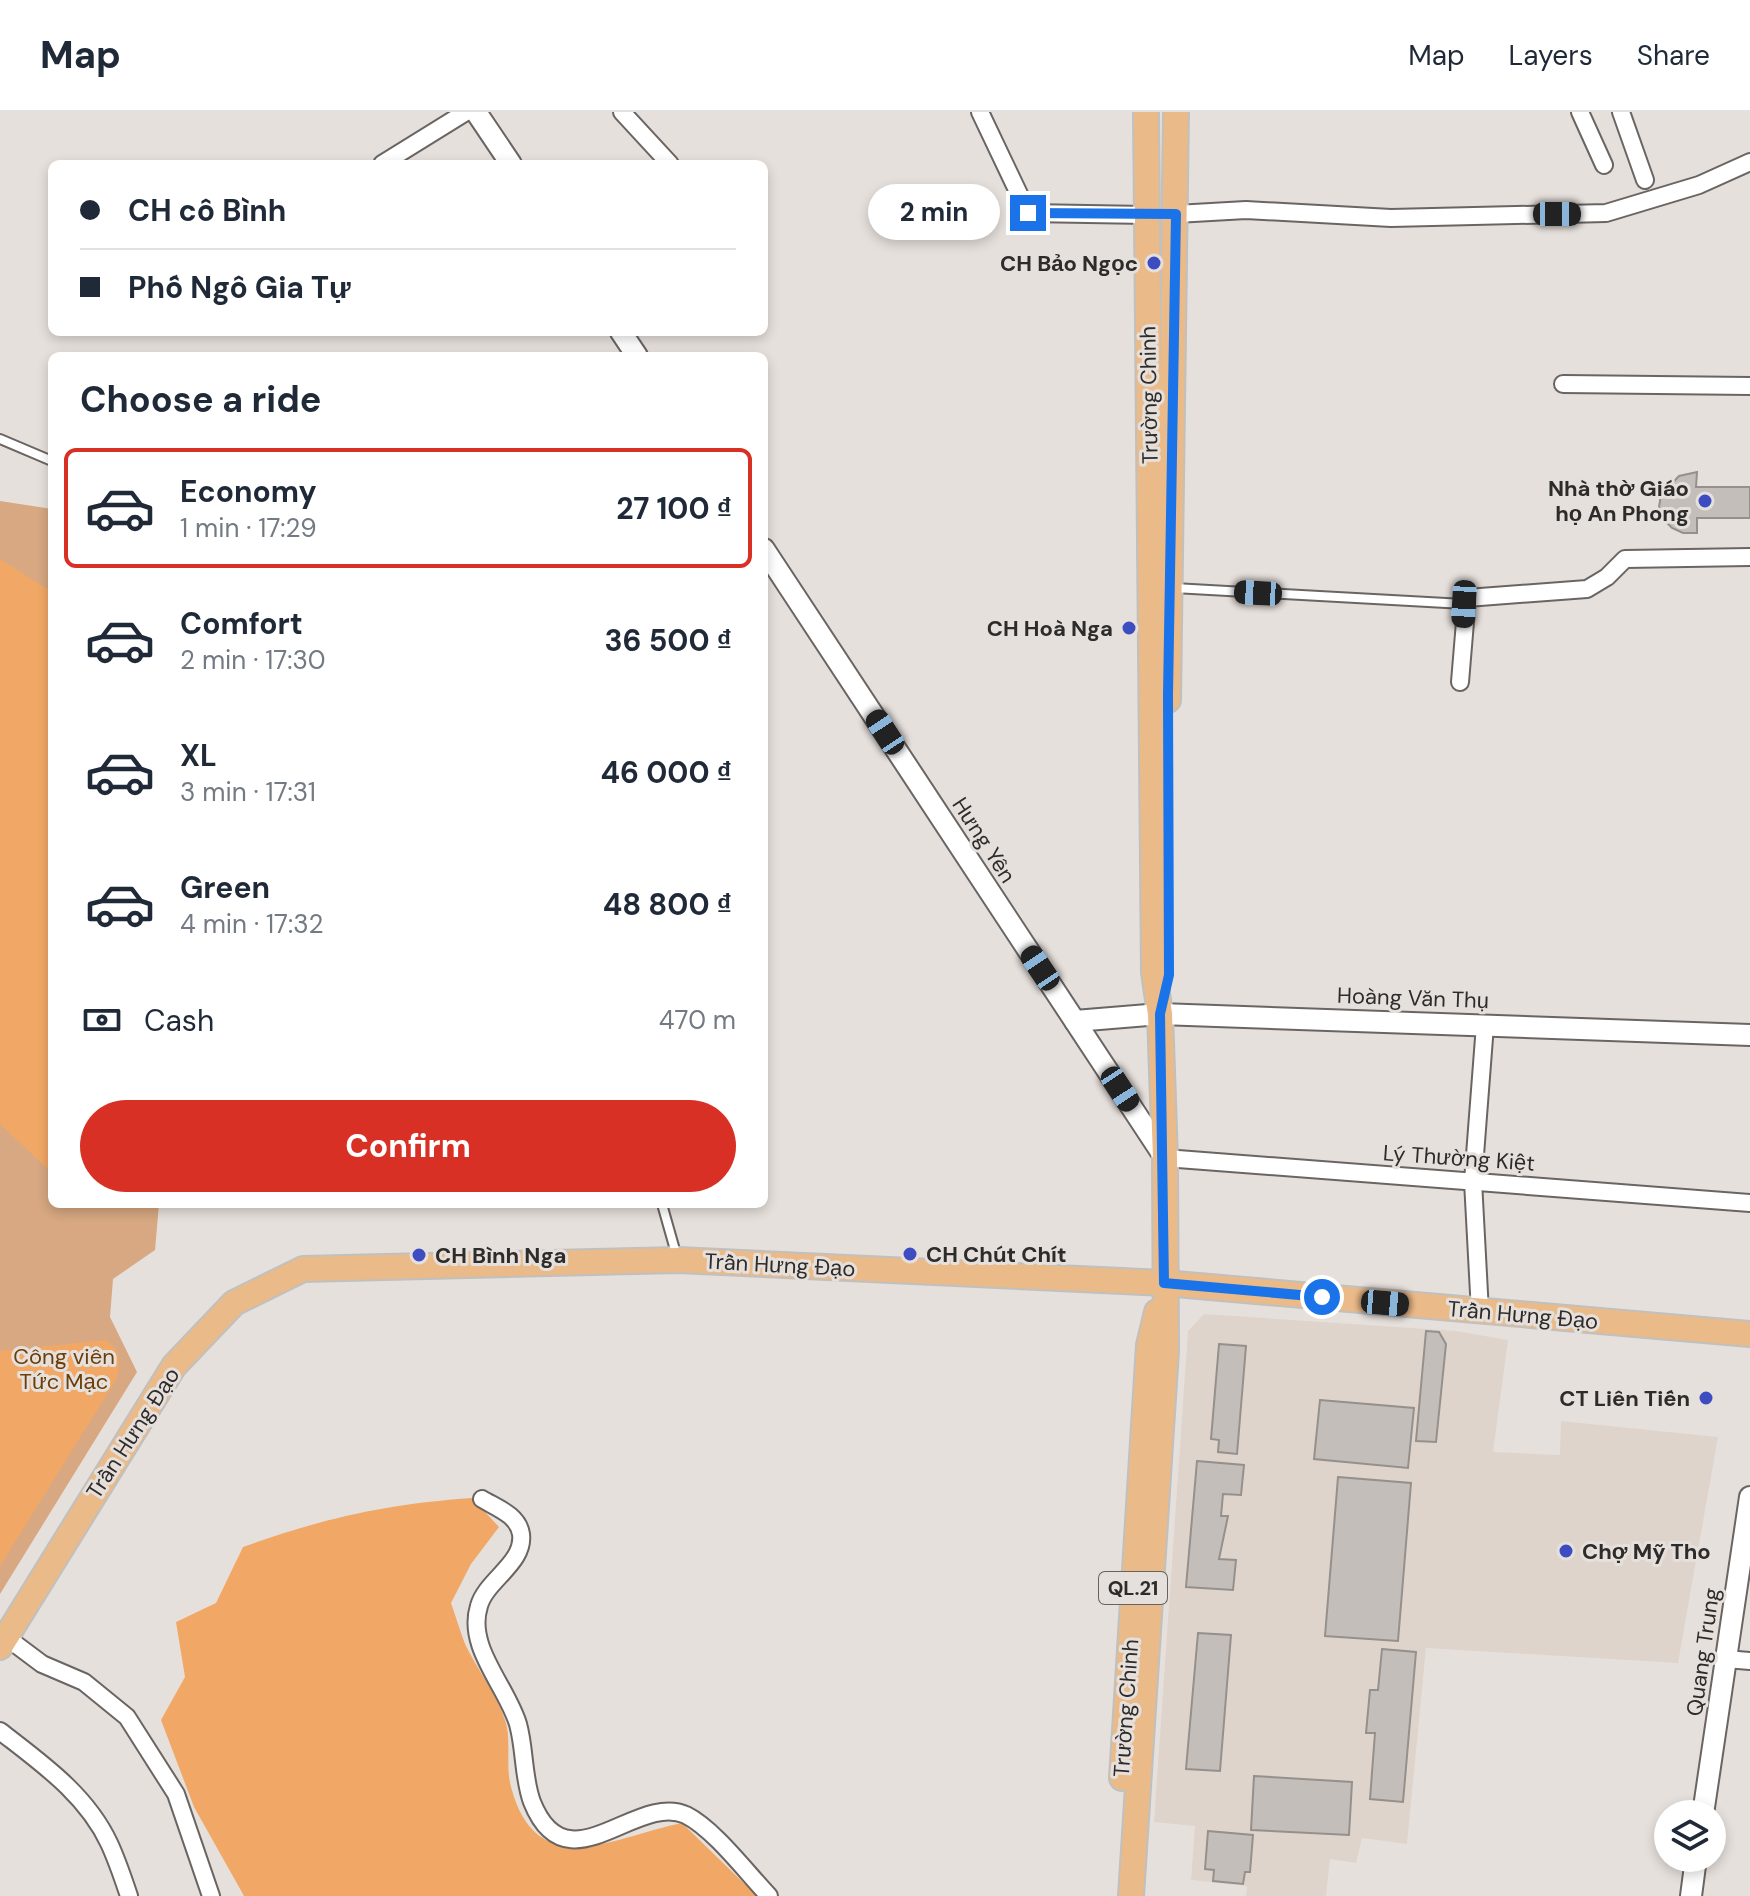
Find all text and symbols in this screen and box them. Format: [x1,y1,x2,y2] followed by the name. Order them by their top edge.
[40,30,121,80] text: Map
[1408,37,1465,74] text: Map
[1509,37,1593,74] text: Layers
[1637,37,1710,74] text: Share
[868,185,1000,241] callout: 2 min
[128,191,286,230] text: CH cô Bình
[900,195,968,229] text: 2 min
[1010,195,1046,231] route end
[1533,202,1581,226] car
[1000,249,1138,278] place label: CH Bảo Ngọc
[1145,254,1163,272] marker: CH Bảo Ngọc
[128,268,351,307] text: Phố Ngô Gia Tự
[1133,326,1165,464] street label: Trường Chinh
[80,376,321,423] text: Choose a ride
[84,472,156,544] icon: car
[180,472,317,511] text: Economy
[1548,474,1689,528] place label: Nhà thờ Giáo họ An Phong
[616,489,732,528] text: 27 100 ₫
[1696,492,1714,510] marker: Nhà thờ Giáo họ An Phong
[180,511,317,545] text: 1 min · 17:29
[1451,579,1477,629] car
[1233,580,1283,606] car
[84,604,156,676] icon: car
[180,604,303,643] text: Comfort
[987,614,1113,643] place label: CH Hoà Nga
[1120,619,1138,637] marker: CH Hoà Nga
[604,621,732,660] text: 36 500 ₫
[180,643,326,677] text: 2 min · 17:30
[862,705,908,759] car
[84,736,156,808] icon: car
[180,736,217,775] text: XL
[601,753,732,792] text: 46 000 ₫
[180,775,316,809] text: 3 min · 17:31
[946,792,1022,888] street label: Hưng Yên
[84,868,156,940] icon: car
[180,868,270,907] text: Green
[603,885,732,924] text: 48 800 ₫
[180,907,324,941] text: 4 min · 17:32
[1017,941,1063,995] car
[1337,981,1489,1015] street label: Hoàng Văn Thụ
[80,998,124,1042] icon: cash
[144,1001,214,1040] text: Cash
[659,1003,736,1037] text: 470 m
[1097,1062,1143,1116] car
[80,1100,736,1192] button: Confirm
[1382,1138,1536,1178] street label: Lý Thường Kiệt
[926,1240,1066,1269] place label: CH Chút Chít
[435,1241,566,1270] place label: CH Bình Nga
[901,1245,919,1263] marker: CH Chút Chít
[410,1246,428,1264] marker: CH Bình Nga
[704,1247,856,1283] street label: Trần Hưng Đạo
[1304,1279,1340,1315] route start
[1360,1289,1410,1317] car
[1447,1294,1599,1336] street label: Trần Hưng Đạo
[13,1342,115,1396] park label: Công viên Tức Mạc
[80,1362,186,1504] street label: Trần Hưng Đạo
[1559,1384,1690,1413] place label: CT Liên Tiến
[1697,1389,1715,1407] marker: CT Liên Tiến
[1582,1537,1711,1566] place label: Chợ Mỹ Tho
[1557,1542,1575,1560] marker: Chợ Mỹ Tho
[1099,1572,1167,1604] road number: QL.21
[1680,1586,1726,1718] street label: Quang Trung
[1107,1638,1145,1778] street label: Trường Chinh
[1654,1800,1726,1872] map controls
[1654,1800,1726,1872] button: layers

